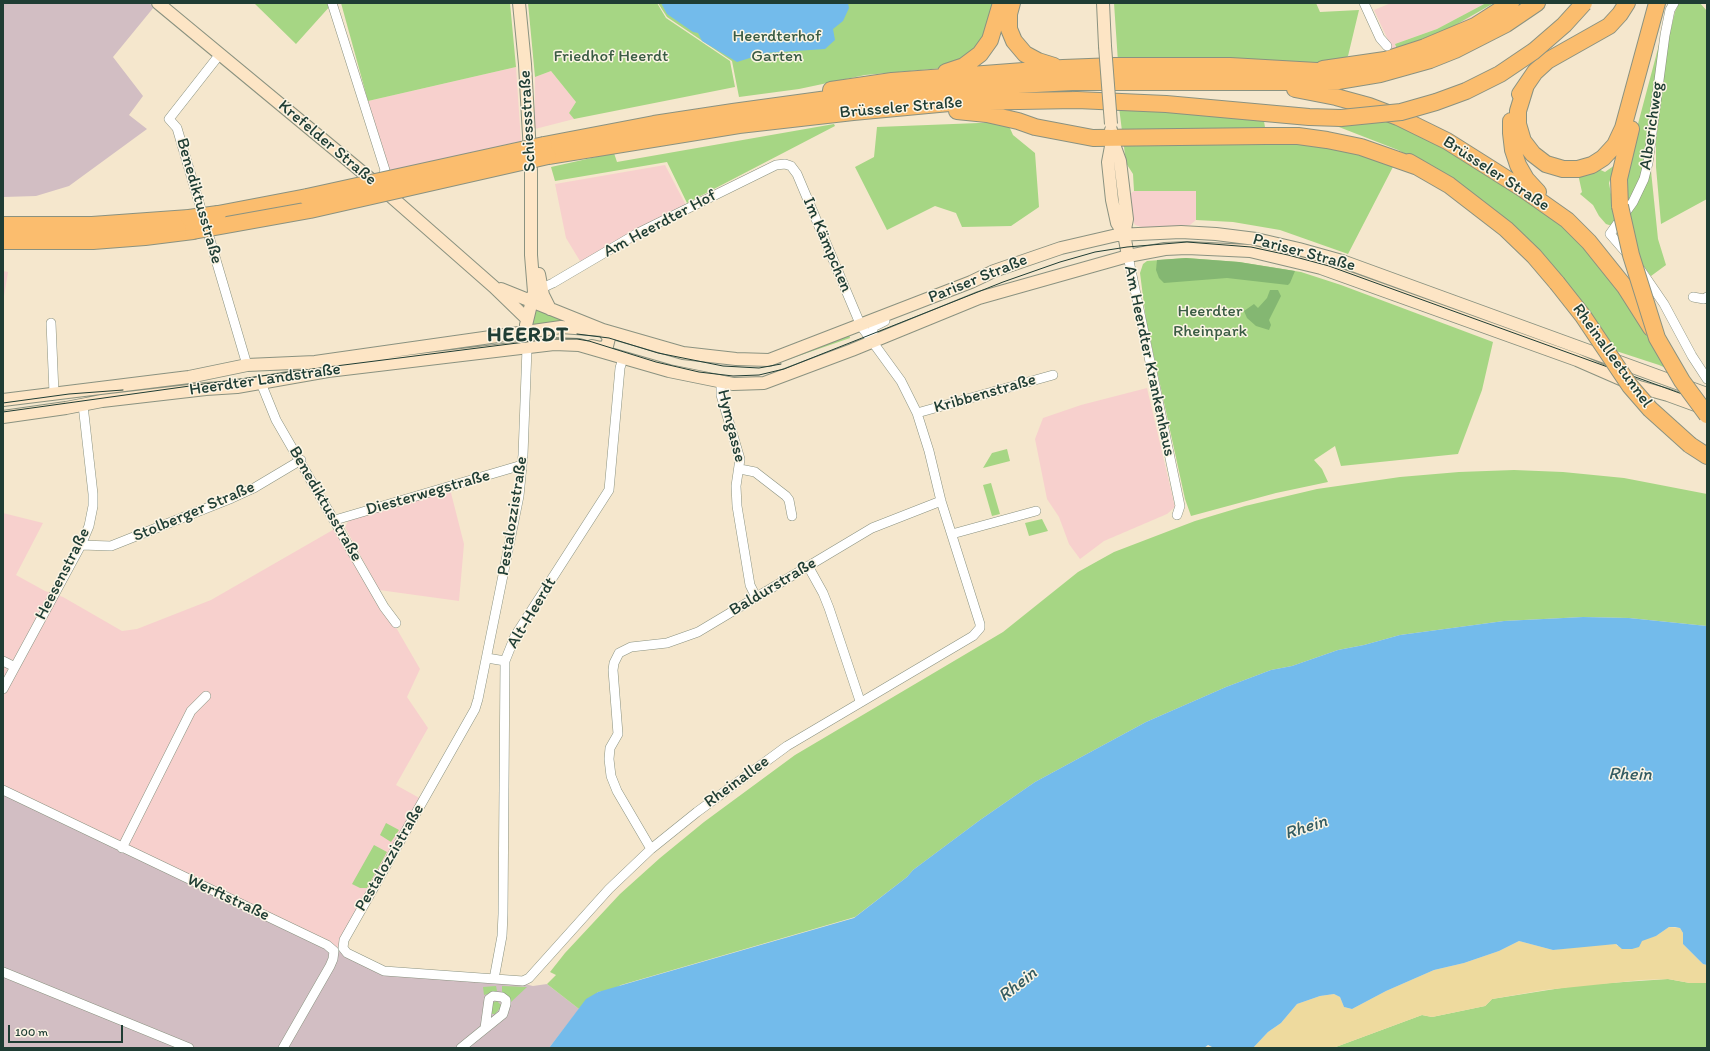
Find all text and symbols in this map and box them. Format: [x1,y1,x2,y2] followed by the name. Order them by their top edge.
[733,27,821,67] park label: Heerdterhof Garten
[554,47,668,67] park label: Friedhof Heerdt
[515,70,541,172] street label: Schiessstraße
[1636,81,1668,171] street label: Alberichweg
[839,92,963,124] street label: Brüsseler Straße
[274,96,380,190] street label: Krefelder Straße
[1439,132,1553,216] street label: Brüsseler Straße
[171,136,227,266] street label: Benediktusstraße
[600,186,720,262] street label: Am Heerdter Hof
[798,194,856,296] street label: Im Kämpchen
[1251,230,1357,276] street label: Pariser Straße
[925,250,1031,308] street label: Pariser Straße
[1119,264,1179,458] street label: Am Heerdter Krankenhaus
[1567,300,1657,412] street label: Rheinalleetunnel
[1173,302,1247,342] park label: Heerdter Rheinpark
[487,323,569,349] district label: HEERDT
[188,359,342,401] street label: Heerdter Landstraße
[932,370,1038,418] street label: Kribbenstraße
[712,388,750,464] street label: Hymgasse
[284,443,366,565] street label: Benediktusstraße
[494,455,532,577] street label: Pestalozzistraße
[364,466,492,520] street label: Diesterwegstraße
[130,477,258,547] street label: Stolberger Straße
[31,525,95,623] street label: Heesenstraße
[726,553,820,621] street label: Baldurstraße
[503,574,561,652] street label: Alt-Heerdt
[700,752,774,812] street label: Rheinallee
[1608,764,1652,786] water label: Rhein
[351,801,429,915] street label: Pestalozzistraße
[1282,811,1330,845] water label: Rhein
[183,870,273,926] street label: Werftstraße
[994,963,1042,1007] water label: Rhein
[10,1017,125,1043] scale bar
[15,1025,48,1039] text: 100 m

